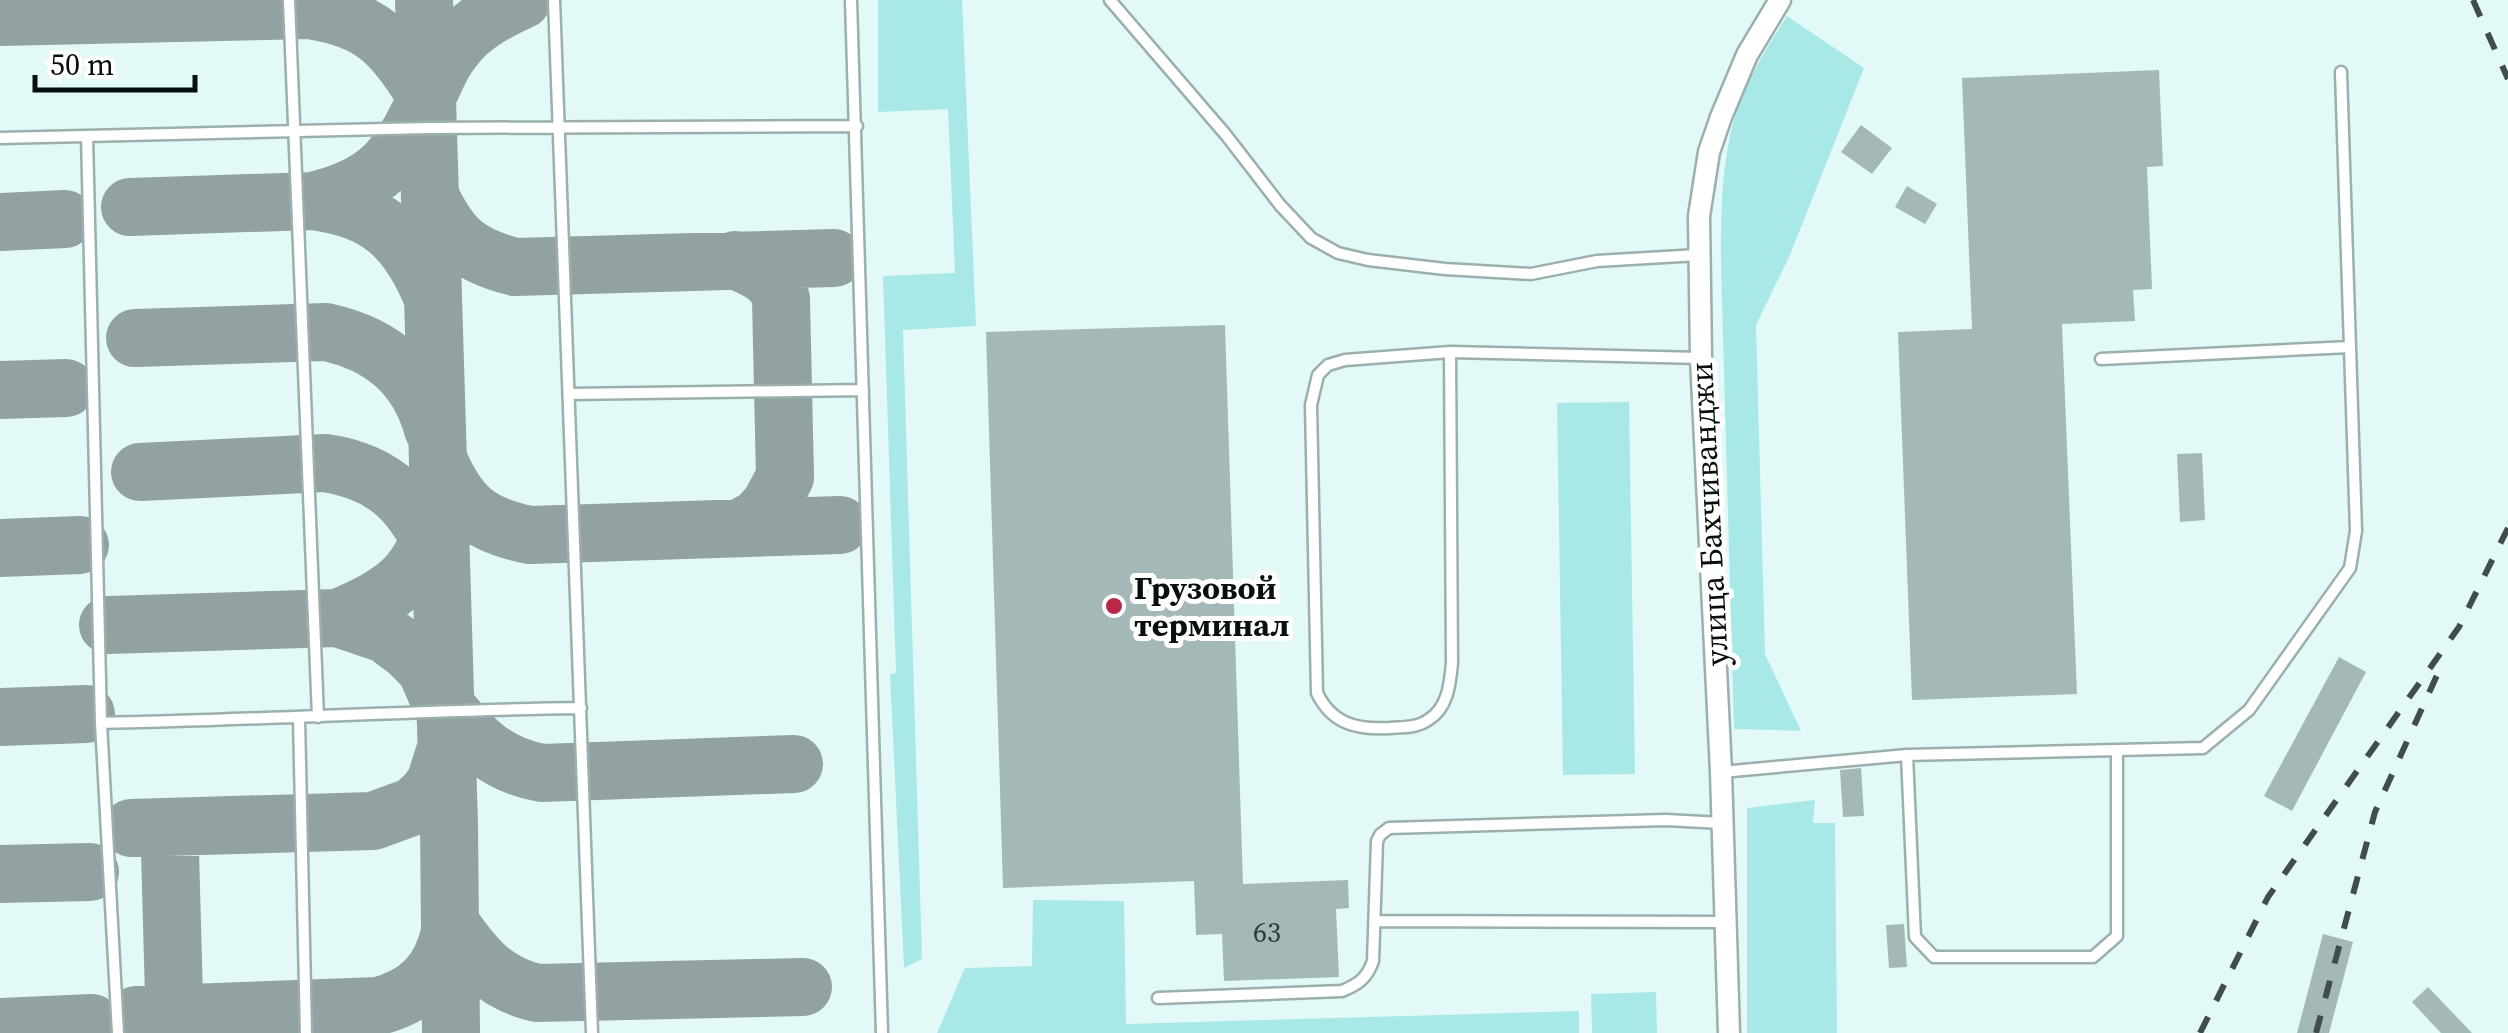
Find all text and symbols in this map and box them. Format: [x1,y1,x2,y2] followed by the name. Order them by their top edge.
[35,30,195,92] scale bar
[50,44,114,85] text: 50 m
[1679,361,1739,667] street label: улица Бахчиванджи
[1134,566,1290,647] place label: Грузовой терминал
[1103,595,1125,617] marker: Грузовой терминал
[1253,913,1281,951] house number: 63

